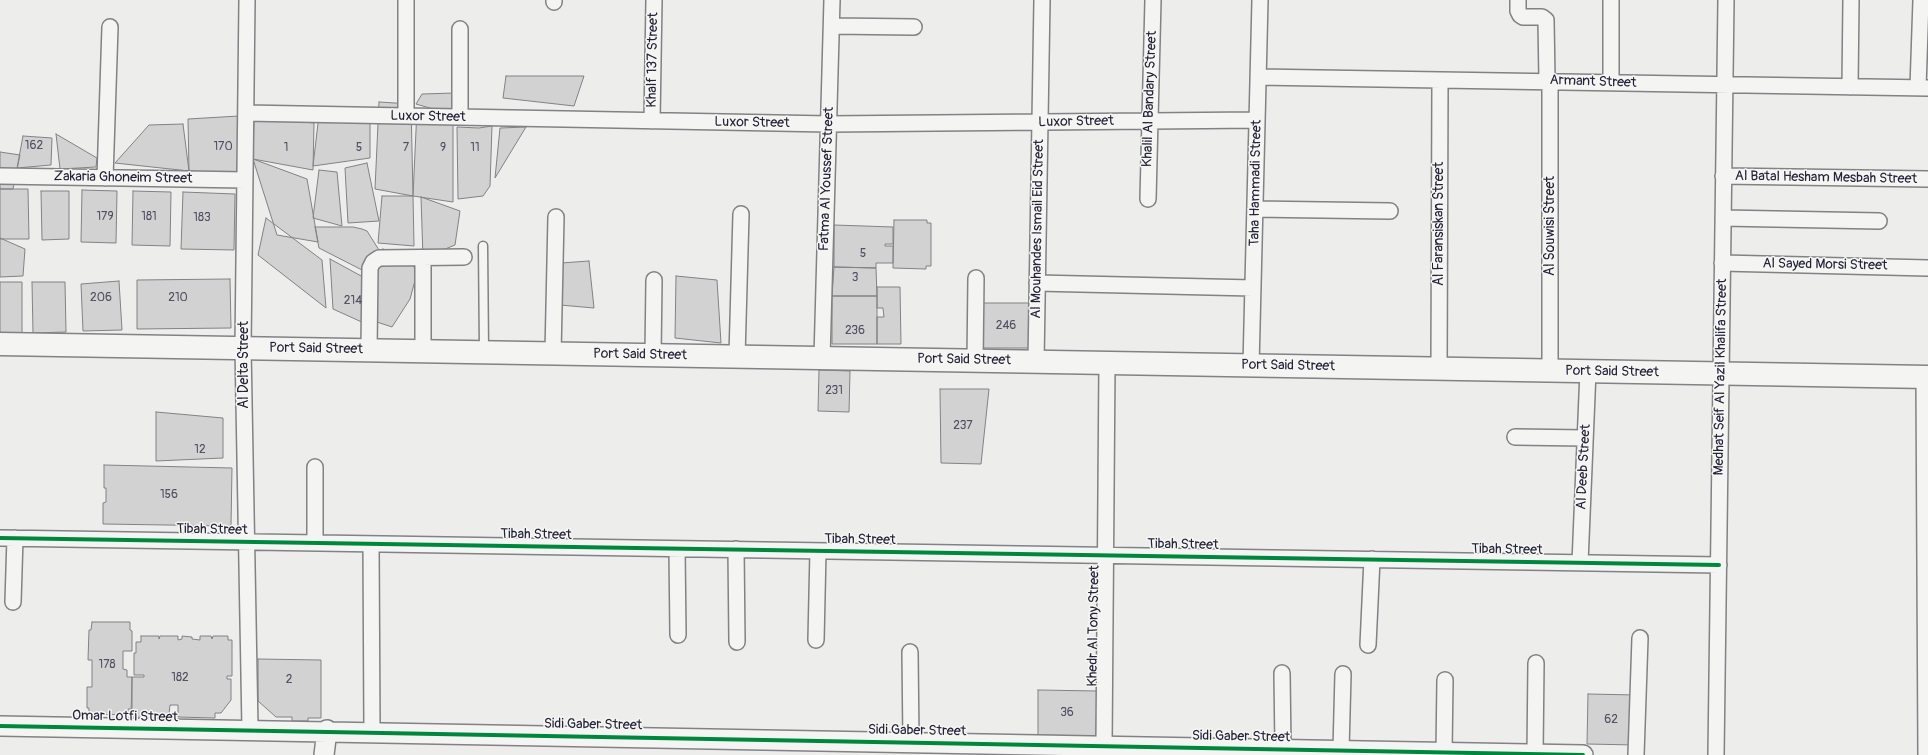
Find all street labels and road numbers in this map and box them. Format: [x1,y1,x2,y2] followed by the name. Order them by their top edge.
[644,12,662,108] street label: Khalf 137 Street
[1139,31,1161,167] street label: Khalil Al Bandary Street
[1549,72,1637,92] street label: Armant Street
[816,107,838,251] street label: Fatma Al Youssef Street
[390,108,466,126] street label: Luxor Street
[1038,113,1114,131] street label: Luxor Street
[714,114,790,132] street label: Luxor Street
[1246,120,1266,246] street label: Taha Hammadi Street
[1028,139,1048,319] street label: Al Mouhandes Ismail Eid Street
[1431,162,1447,286] street label: Al Faransiskan Street
[53,168,193,188] street label: Zakaria Ghoneim Street
[1735,168,1917,188] street label: Al Batal Hesham Mesbah Street
[1542,176,1558,276] street label: Al Souwisi Street
[1762,256,1888,274] street label: Al Sayed Morsi Street
[1711,278,1731,476] street label: Medhat Seif Al Yazil Khalifa Street
[236,321,252,409] street label: Al Delta Street
[269,340,363,358] street label: Port Said Street
[593,346,687,364] street label: Port Said Street
[917,351,1011,369] street label: Port Said Street
[1241,357,1335,375] street label: Port Said Street
[1565,363,1659,381] street label: Port Said Street
[1573,424,1595,510] street label: Al Deeb Street
[176,521,248,539] street label: Tibah Street
[500,526,572,544] street label: Tibah Street
[824,531,896,549] street label: Tibah Street
[1147,536,1219,554] street label: Tibah Street
[1471,541,1543,559] street label: Tibah Street
[1085,565,1103,687] street label: Khedr Al Tony Street
[72,708,178,726] street label: Omar Lotfi Street
[544,716,642,734] street label: Sidi Gaber Street
[868,722,966,740] street label: Sidi Gaber Street
[1192,728,1290,746] street label: Sidi Gaber Street

